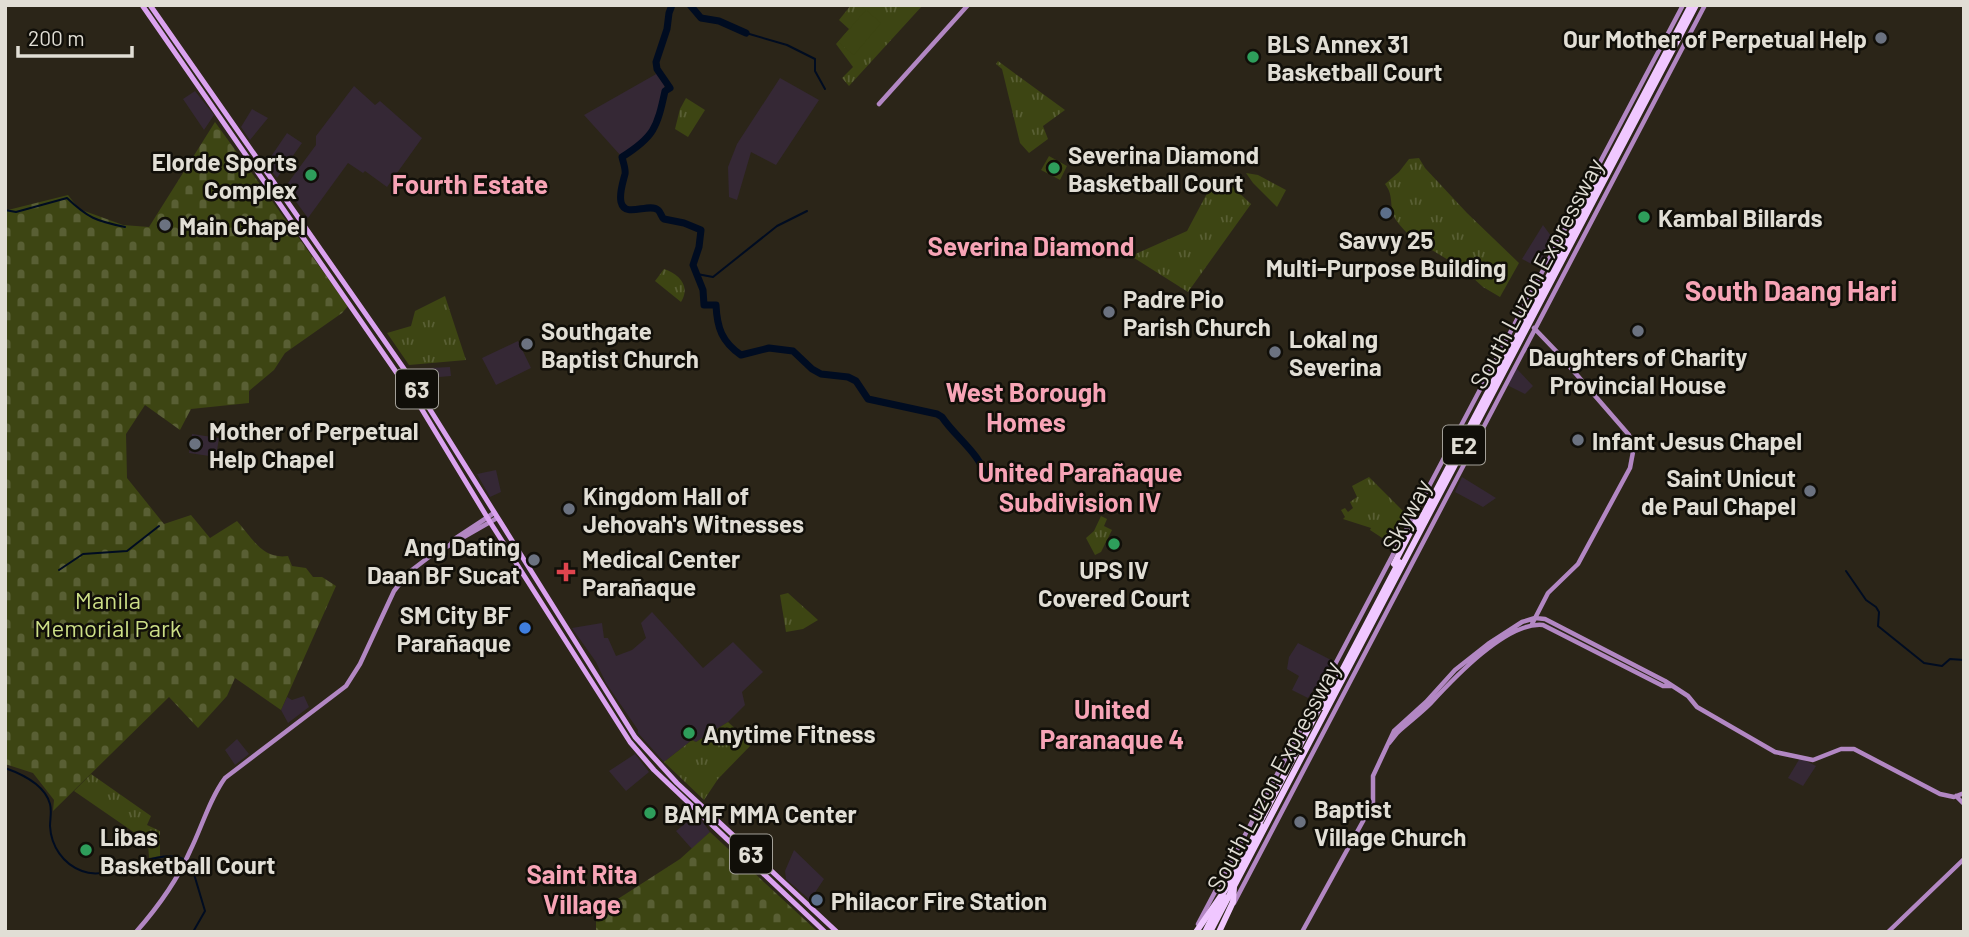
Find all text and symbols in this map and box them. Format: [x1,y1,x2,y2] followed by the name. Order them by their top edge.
[18,14,131,58] scale bar
[1563,24,1867,53] place label: Our Mother of Perpetual Help
[28,25,85,50] text: 200 m
[1267,29,1442,86] place label: BLS Annex 31 Basketball Court
[1873,30,1889,46] marker: Our Mother of Perpetual Help
[1245,49,1261,65] marker: BLS Annex 31 Basketball Court
[1068,140,1259,197] place label: Severina Diamond Basketball Court
[152,147,297,204] place label: Elorde Sports Complex
[1463,153,1609,393] street label: South Luzon Expressway
[1046,160,1062,176] marker: Severina Diamond Basketball Court
[303,167,319,183] marker: Elorde Sports Complex
[392,168,548,199] district label: Fourth Estate
[1658,203,1823,232] place label: Kambal Billards
[1378,205,1394,221] marker: Savvy 25 Multi-Purpose Building
[1636,209,1652,225] marker: Kambal Billards
[179,211,306,240] place label: Main Chapel
[157,217,173,233] marker: Main Chapel
[1266,225,1506,282] place label: Savvy 25 Multi-Purpose Building
[928,230,1134,261] district label: Severina Diamond
[1685,273,1897,307] district label: South Daang Hari
[1123,284,1271,341] place label: Padre Pio Parish Church
[1101,304,1117,320] marker: Padre Pio Parish Church
[541,316,699,373] place label: Southgate Baptist Church
[1630,323,1646,339] marker: Daughters of Charity Provincial House
[1289,324,1382,381] place label: Lokal ng Severina
[519,336,535,352] marker: Southgate Baptist Church
[1529,342,1747,399] place label: Daughters of Charity Provincial House
[1267,344,1283,360] marker: Lokal ng Severina
[396,370,438,408] road number: 63
[946,376,1106,437] district label: West Borough Homes
[209,416,419,473] place label: Mother of Perpetual Help Chapel
[1443,426,1485,464] road number: E2
[1592,426,1802,455] place label: Infant Jesus Chapel
[1570,432,1586,448] marker: Infant Jesus Chapel
[187,436,203,452] marker: Mother of Perpetual Help Chapel
[978,456,1182,517] district label: United Parañaque Subdivision IV
[1641,463,1796,520] place label: Saint Unicut de Paul Chapel
[1375,474,1437,556] street label: Skyway
[583,481,804,538] place label: Kingdom Hall of Jehovah's Witnesses
[1802,483,1818,499] marker: Saint Unicut de Paul Chapel
[561,501,577,517] marker: Kingdom Hall of Jehovah's Witnesses
[367,532,520,589] place label: Ang Dating Daan BF Sucat
[1106,536,1122,552] marker: UPS IV Covered Court
[582,544,740,601] place label: Medical Center Parañaque
[526,552,542,568] marker: Ang Dating Daan BF Sucat
[1038,555,1190,612] place label: UPS IV Covered Court
[556,562,576,582] marker: Medical Center Parañaque
[34,585,182,642] park label: Manila Memorial Park
[397,600,512,657] place label: SM City BF Parañaque
[517,620,533,636] marker: SM City BF Parañaque
[1200,656,1346,896] street label: South Luzon Expressway
[1040,693,1184,754] district label: United Paranaque 4
[703,719,876,748] place label: Anytime Fitness
[681,725,697,741] marker: Anytime Fitness
[1314,794,1466,851] place label: Baptist Village Church
[664,799,857,828] place label: BAMF MMA Center
[642,805,658,821] marker: BAMF MMA Center
[1292,814,1308,830] marker: Baptist Village Church
[100,822,275,879] place label: Libas Basketball Court
[730,834,772,874] road number: 63
[78,842,94,858] marker: Libas Basketball Court
[526,858,638,919] district label: Saint Rita Village
[831,886,1047,915] place label: Philacor Fire Station
[809,892,825,908] marker: Philacor Fire Station

